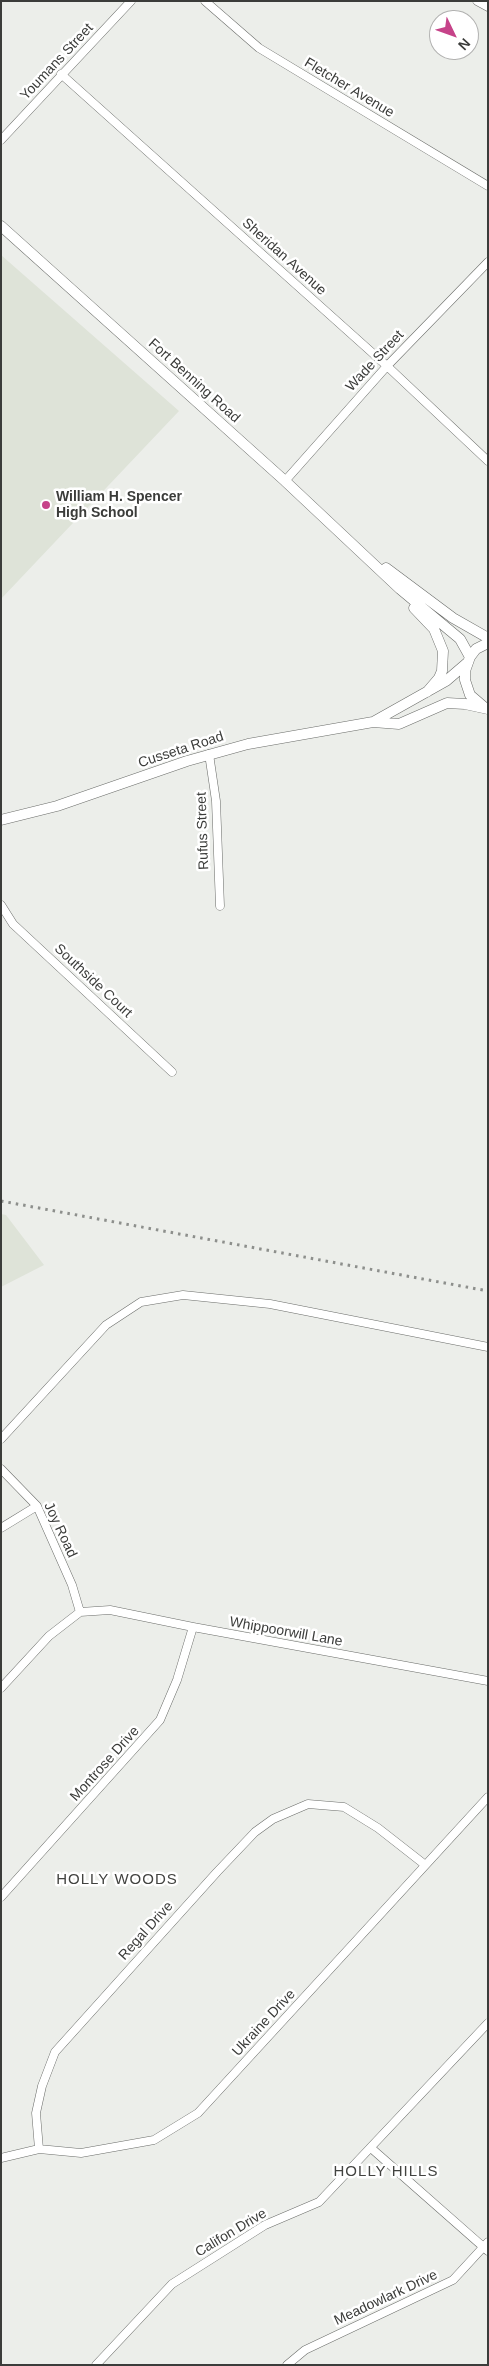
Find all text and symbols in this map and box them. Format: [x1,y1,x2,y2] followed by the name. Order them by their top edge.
[429,10,479,60] north arrow
[17,20,97,104] street label: Youmans Street
[455,35,474,53] text: N
[301,55,397,121] street label: Fletcher Avenue
[239,215,329,299] street label: Sheridan Avenue
[342,327,408,395] street label: Wade Street
[145,335,243,427] street label: Fort Benning Road
[56,489,182,522] place label: William H. Spencer High School
[40,499,52,511] marker: William H. Spencer High School
[136,728,226,772] street label: Cusseta Road
[193,792,213,870] street label: Rufus Street
[51,941,135,1021] street label: Southside Court
[40,1500,80,1560] street label: Joy Road
[228,1614,344,1650] street label: Whippoorwill Lane
[67,1723,143,1805] street label: Montrose Drive
[55,1871,179,1889] district label: HOLLY WOODS
[115,1898,177,1964] street label: Regal Drive
[229,1986,299,2060] street label: Ukraine Drive
[332,2163,440,2181] district label: HOLLY HILLS
[192,2205,270,2261] street label: Califon Drive
[332,2267,440,2329] street label: Meadowlark Drive

